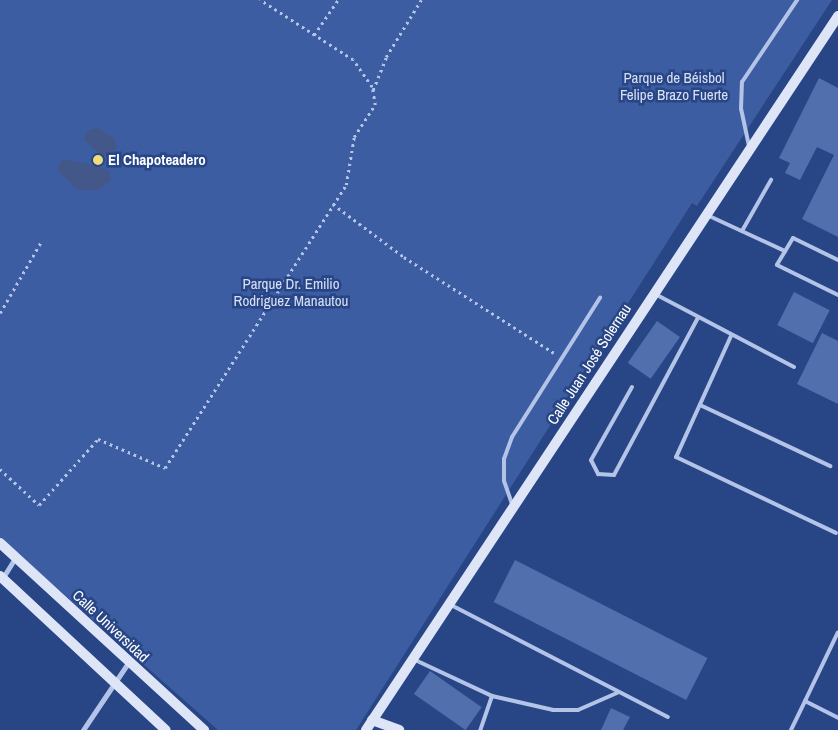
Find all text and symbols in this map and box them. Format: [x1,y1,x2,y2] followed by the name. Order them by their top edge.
[620,68,728,103] park label: Parque de Béisbol Felipe Brazo Fuerte
[108,151,206,169] place label: El Chapoteadero
[92,154,104,166] marker: El Chapoteadero
[234,274,348,309] park label: Parque Dr. Emilio Rodriguez Manautou
[543,300,635,428] street label: Calle Juan José Solernau
[69,586,153,666] street label: Calle Universidad

